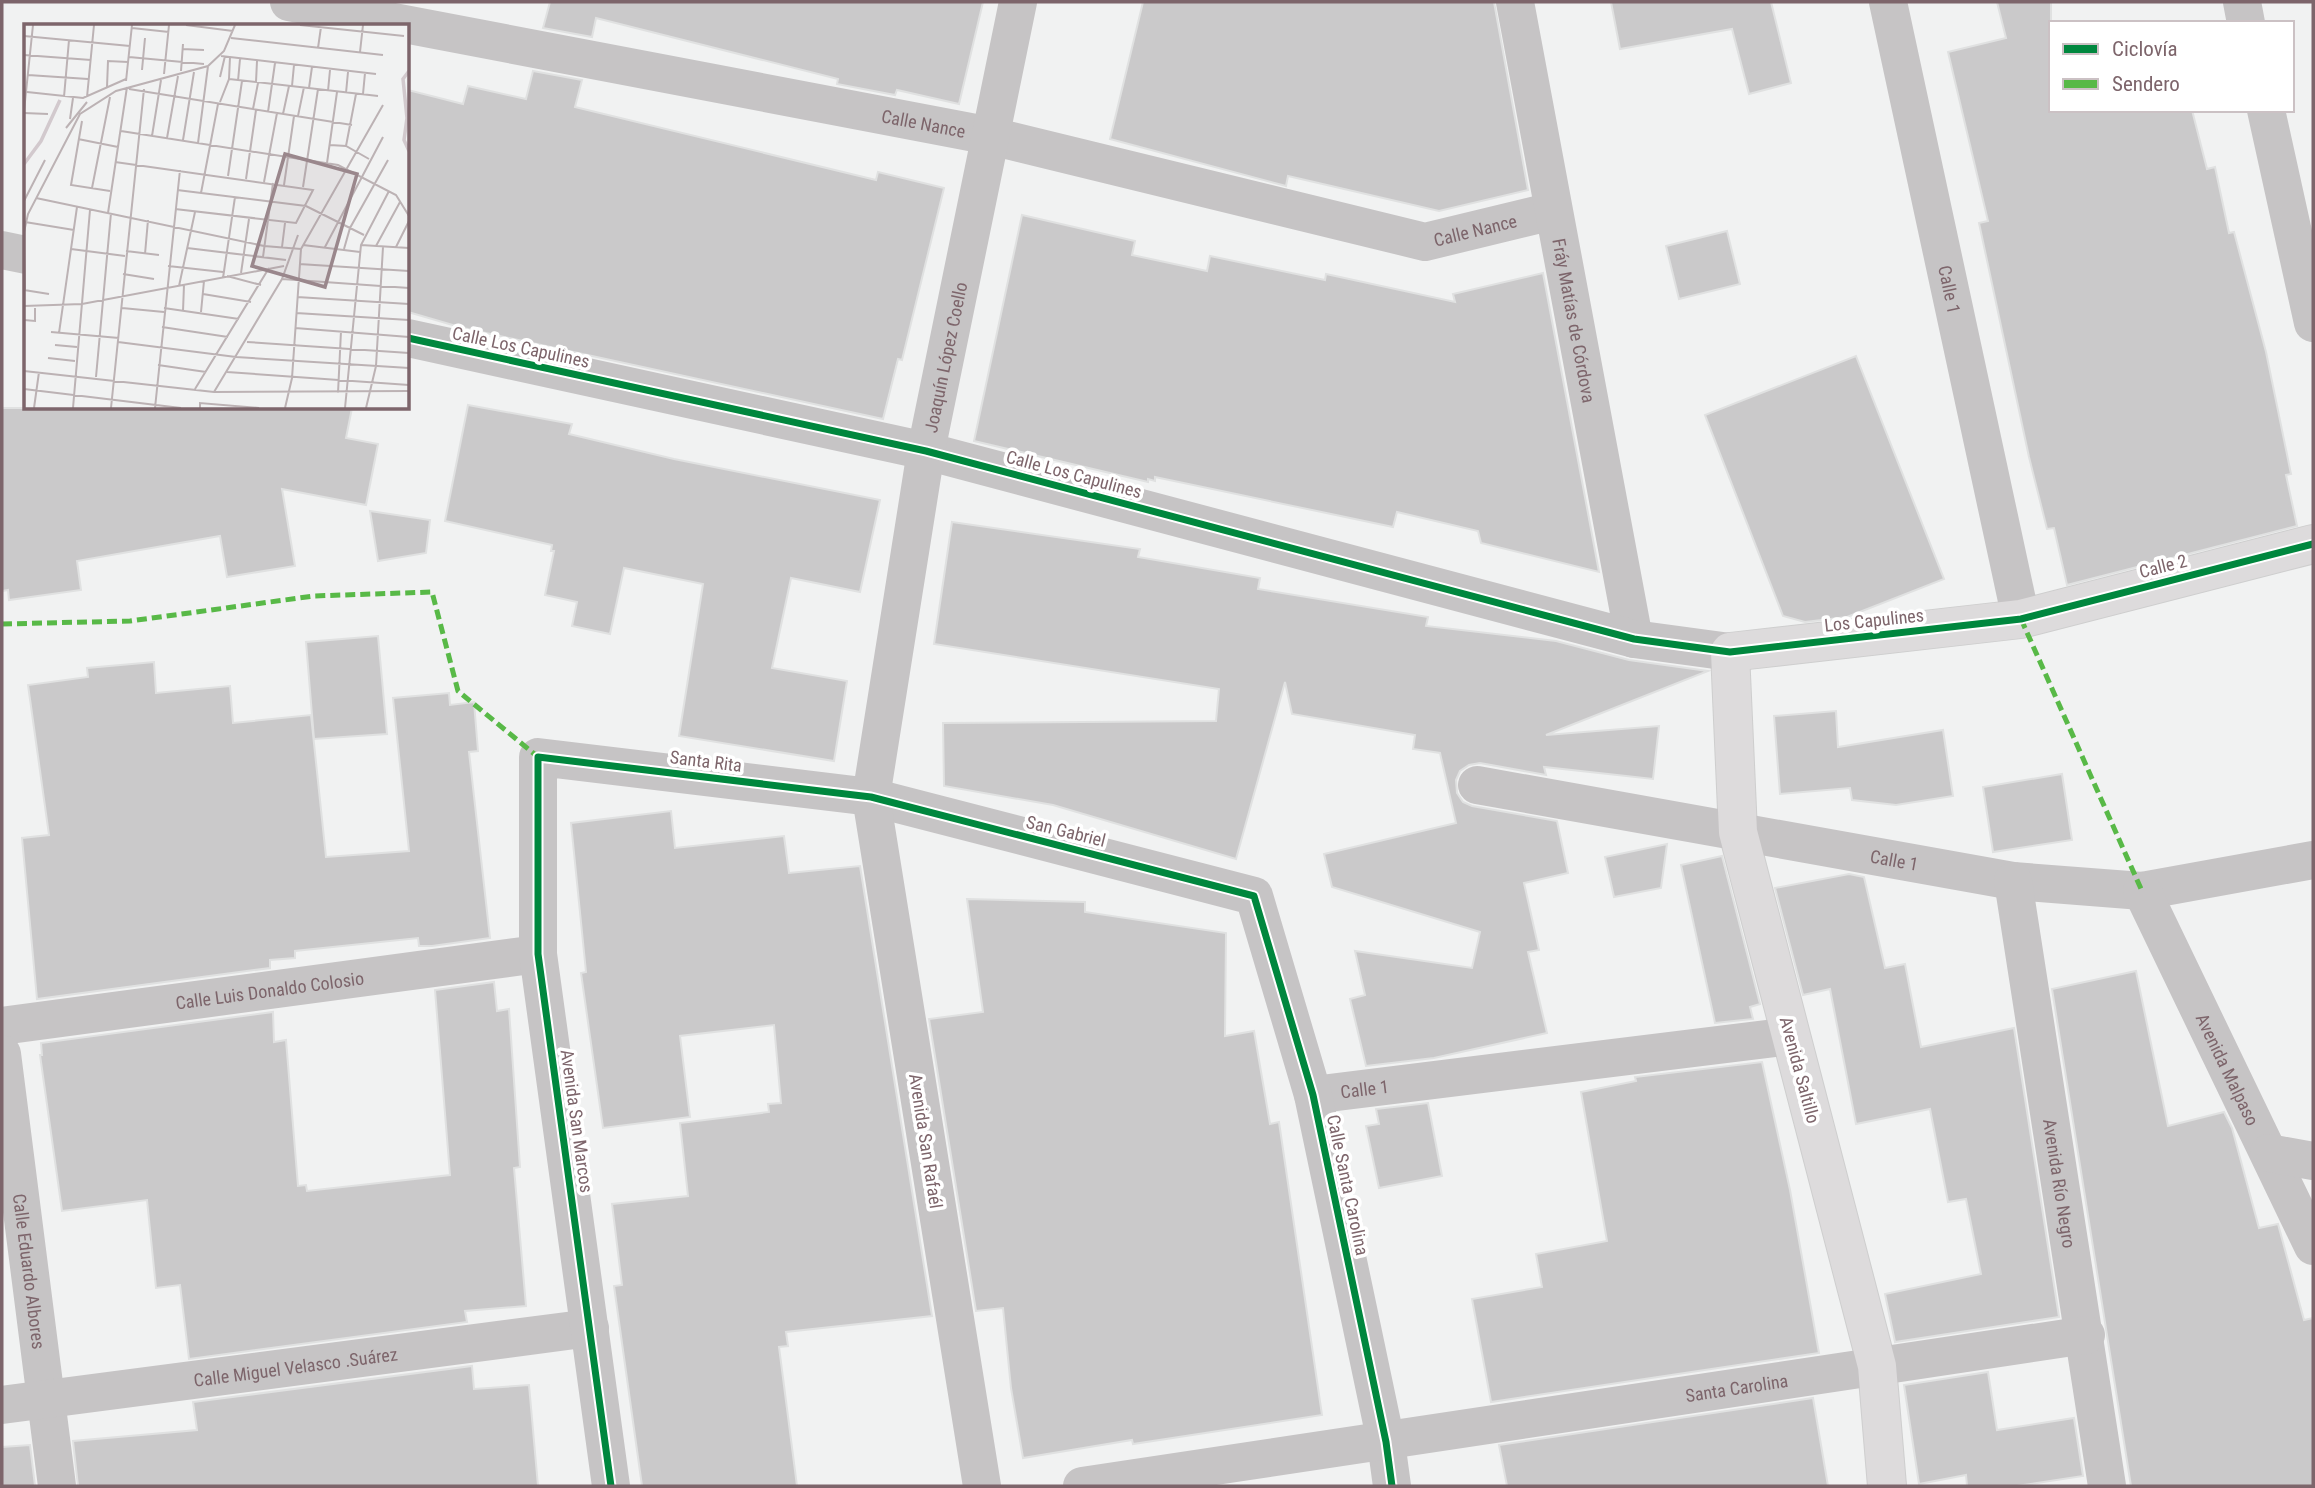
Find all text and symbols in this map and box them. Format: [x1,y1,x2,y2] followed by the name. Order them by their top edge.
[2049,21,2294,112] legend
[24,24,410,410] inset map
[2112,37,2178,61] text: Ciclovía
[2112,72,2180,96] text: Sendero
[880,105,967,141] street label: Calle Nance
[1431,210,1519,250] street label: Calle Nance
[1549,237,1600,404] street label: Fráy Matías de Córdova
[1935,263,1965,315] street label: Calle 1
[920,280,971,434] street label: Joaquín López Coello
[451,322,591,372] street label: Calle Los Capulines
[1004,446,1144,502] street label: Calle Los Capulines
[2137,550,2189,582] street label: Calle 2
[1823,604,1925,636] street label: Los Capulines
[669,746,743,776] street label: Santa Rita
[1024,811,1108,851] street label: San Gabriel
[1869,845,1920,874] street label: Calle 1
[174,967,365,1013] street label: Calle Luis Donaldo Colosio
[2192,1010,2264,1129] street label: Avenida Malpaso
[1776,1014,1824,1126] street label: Avenida Saltillo
[557,1048,597,1194] street label: Avenida San Marcos
[905,1072,947,1210] street label: Avenida San Rafaél
[1339,1075,1390,1102] street label: Calle 1
[1323,1113,1373,1257] street label: Calle Santa Carolina
[2040,1117,2080,1249] street label: Avenida Río Negro
[9,1192,50,1350] street label: Calle Eduardo Albores
[192,1343,399,1390] street label: Calle Miguel Velasco .Suárez
[1684,1369,1789,1406] street label: Santa Carolina

